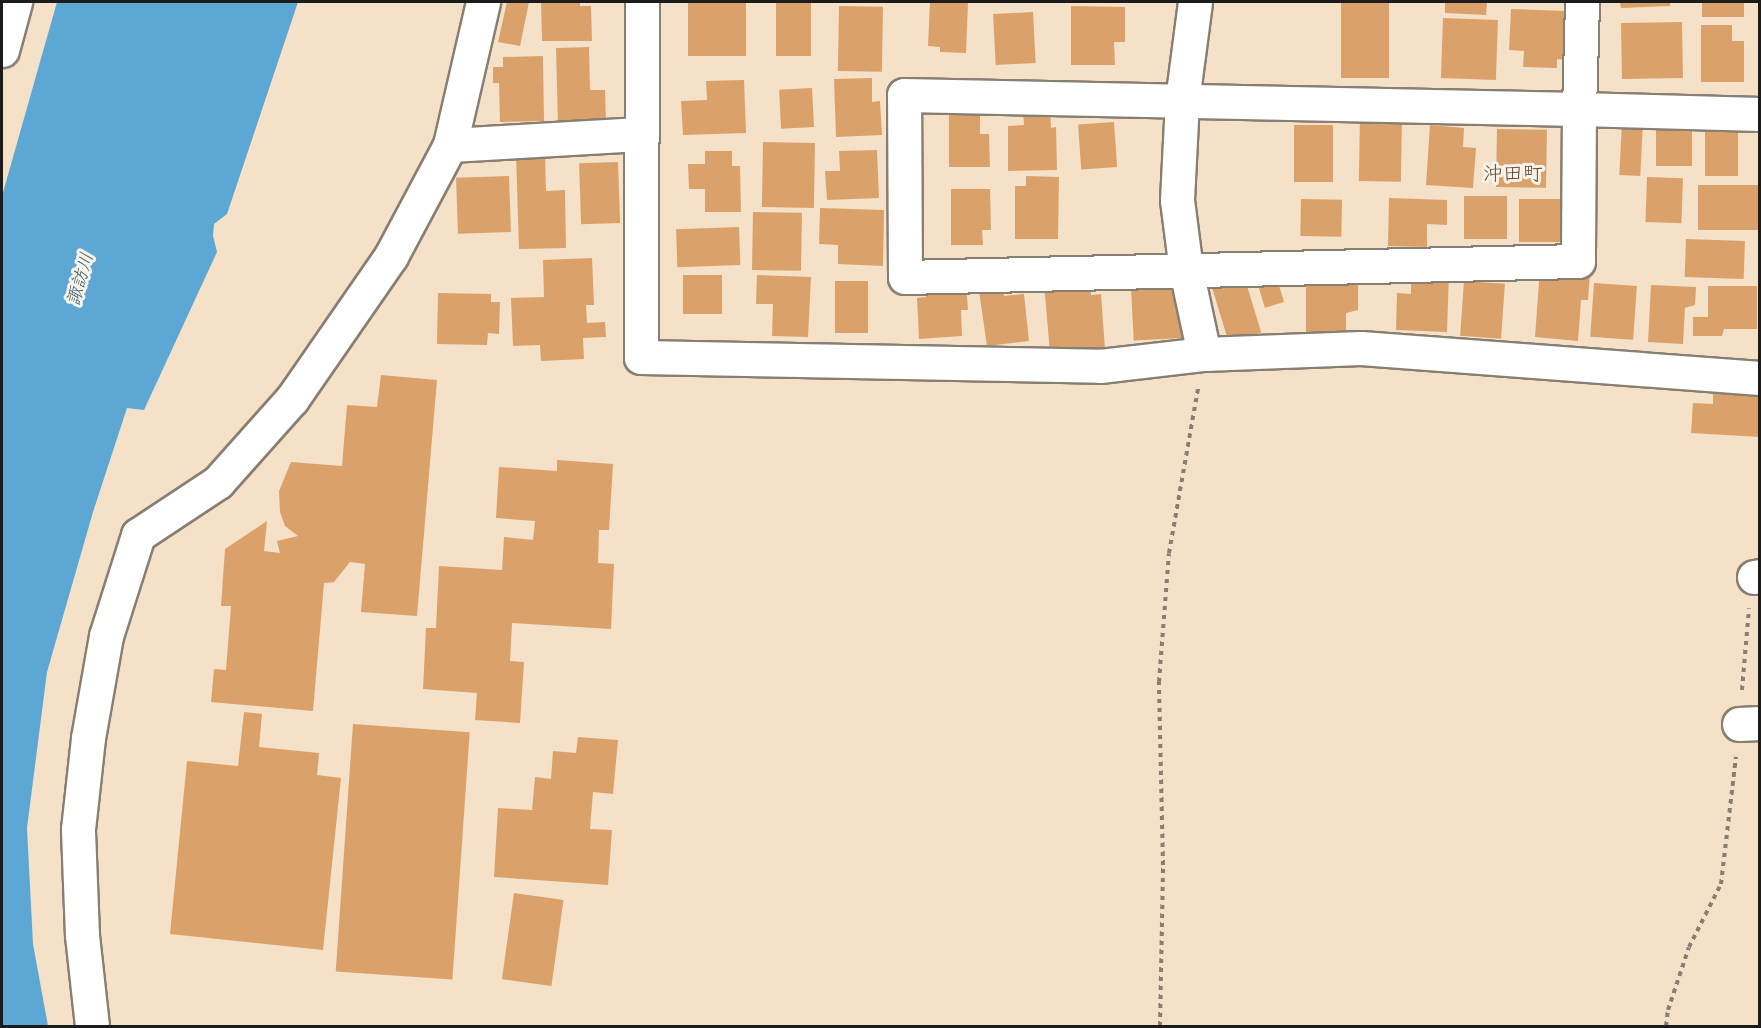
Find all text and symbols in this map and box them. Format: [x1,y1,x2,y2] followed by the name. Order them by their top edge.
[1483,164,1543,188] district label: 沖田町
[65,251,101,309] water label: 諏訪川

